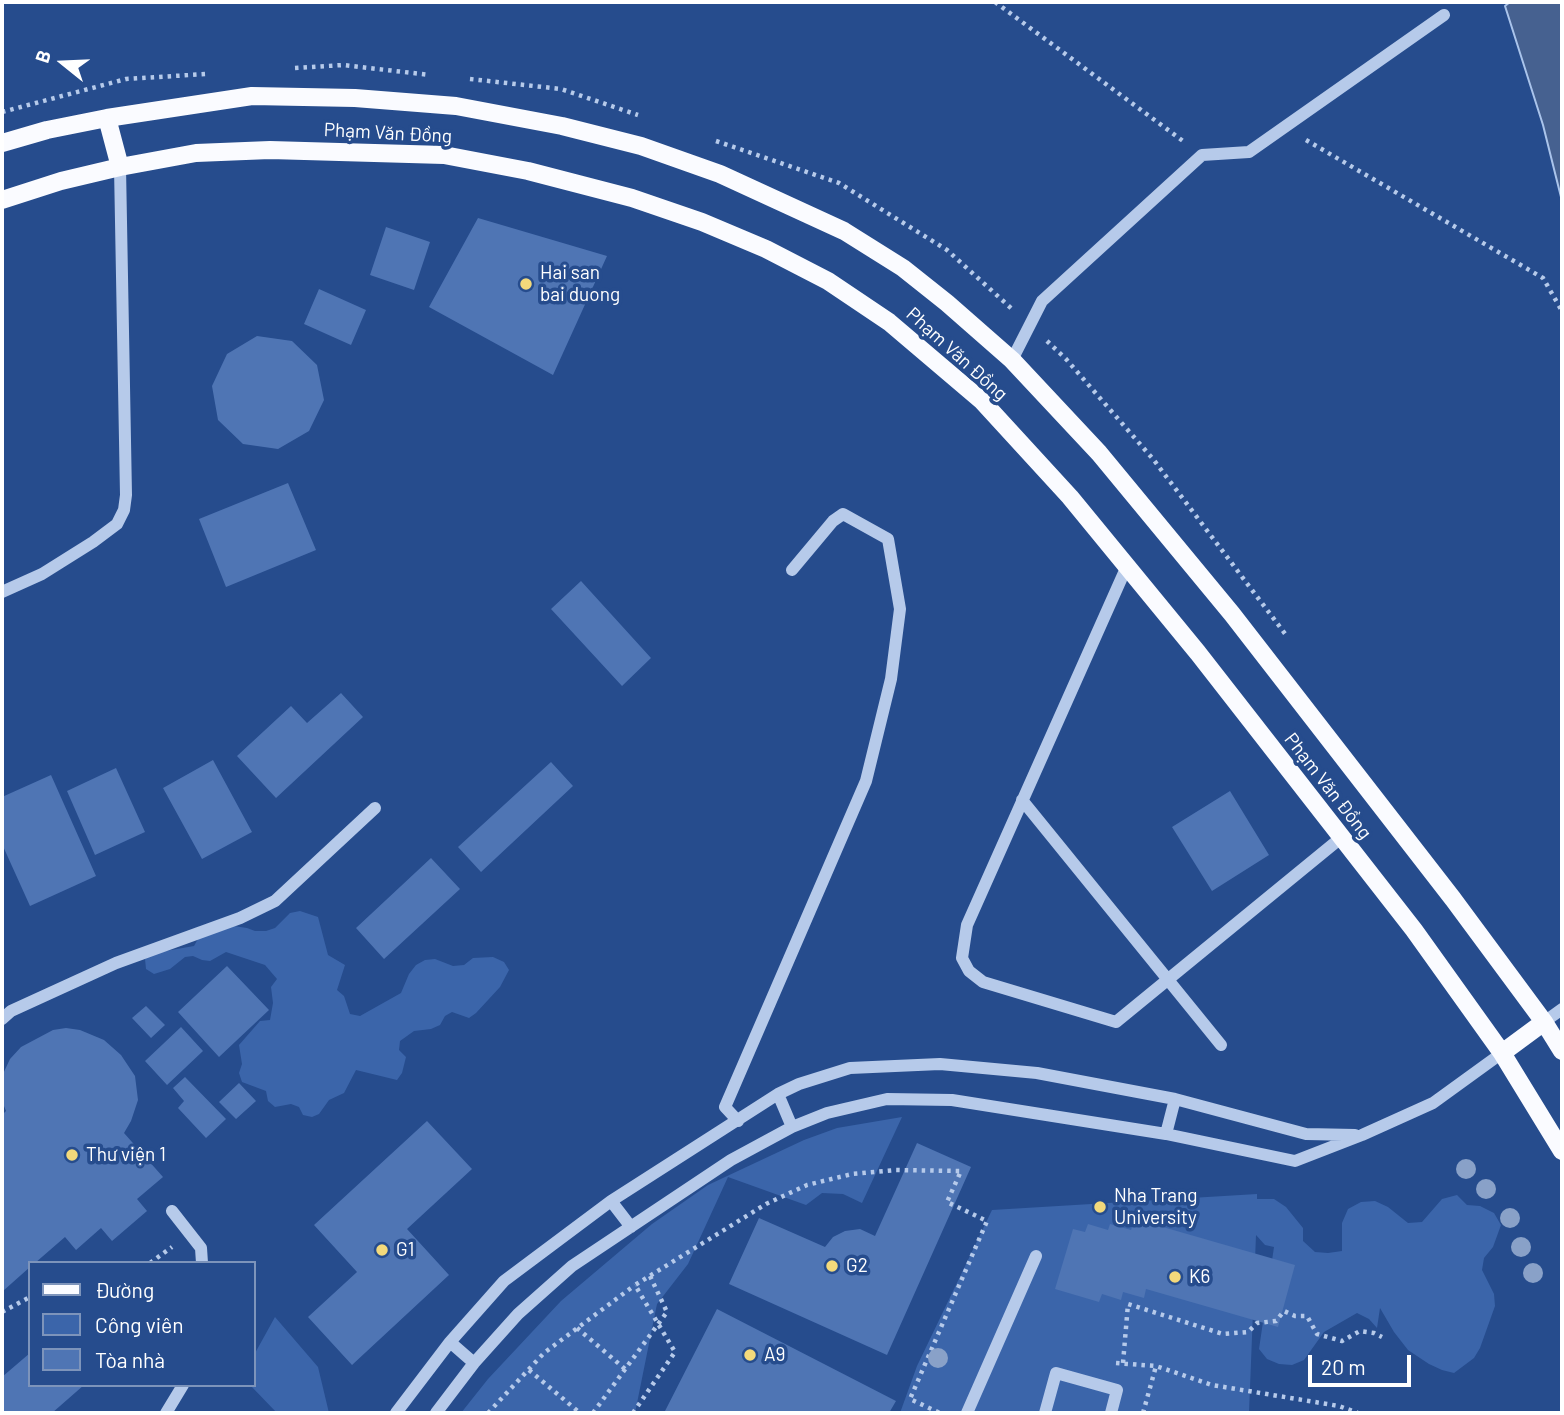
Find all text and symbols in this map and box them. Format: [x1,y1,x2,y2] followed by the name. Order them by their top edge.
[28,28,98,98] north arrow
[30,47,55,66] text: B
[323,118,453,148] street label: Phạm Văn Đồng
[540,262,620,306] place label: Hai san bai duong
[518,276,534,292] marker: Hai san bai duong
[902,303,1012,405] street label: Phạm Văn Đồng
[1280,728,1376,844] street label: Phạm Văn Đồng
[86,1144,166,1166] place label: Thư viện 1
[64,1147,80,1163] marker: Thư viện 1
[1114,1185,1197,1229] place label: Nha Trang University
[1092,1199,1108,1215] marker: Nha Trang University
[396,1239,414,1261] place label: G1
[374,1242,390,1258] marker: G1
[846,1255,868,1277] place label: G2
[824,1258,840,1274] marker: G2
[28,1261,256,1387] legend
[1189,1266,1210,1288] place label: K6
[1167,1269,1183,1285] marker: K6
[95,1277,154,1302] text: Đường
[95,1312,184,1337] text: Công viên
[1312,1342,1415,1386] scale bar
[764,1344,785,1366] place label: A9
[95,1347,165,1372] text: Tòa nhà
[742,1347,758,1363] marker: A9
[1321,1354,1366,1379] text: 20 m

